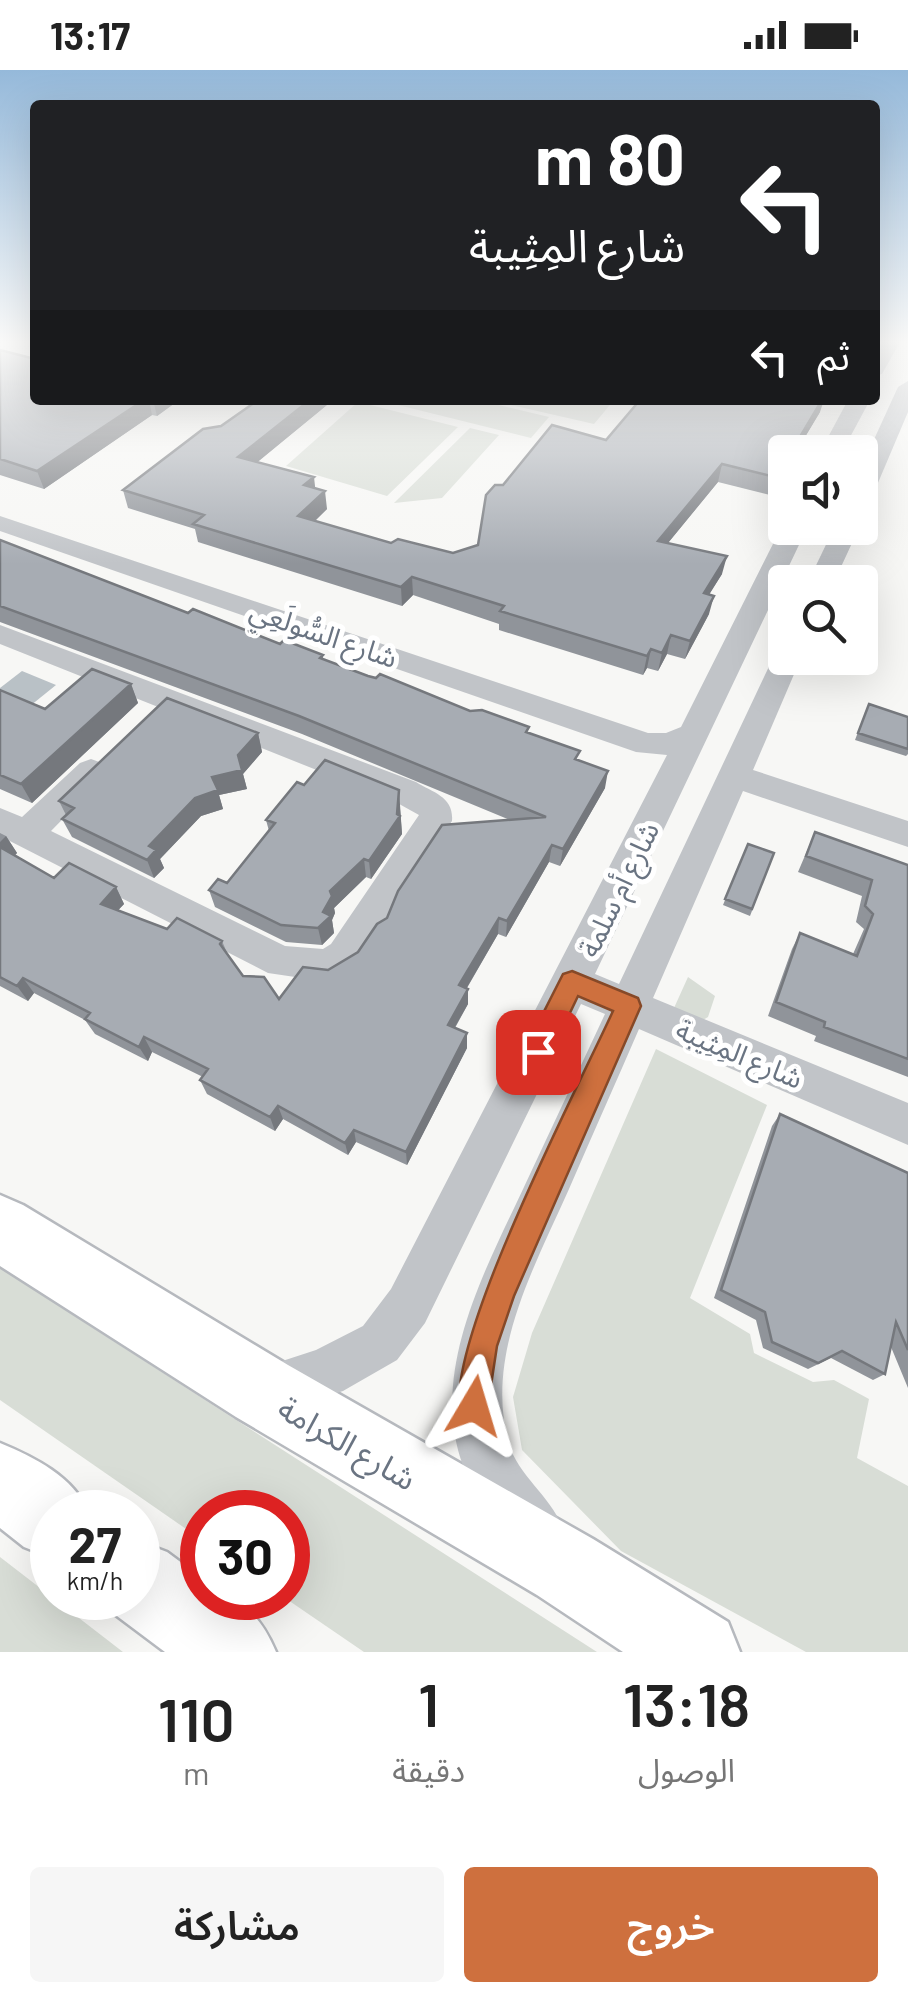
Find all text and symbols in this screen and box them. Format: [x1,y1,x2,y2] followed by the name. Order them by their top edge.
[50,12,130,58] text: 13:17
[535,115,685,199] text: 80 m
[720,140,850,270] icon: left
[469,217,685,271] text: شارع المِثِيبة
[742,330,797,385] icon: left
[817,332,850,378] text: ثم
[768,435,878,675] map controls
[768,435,878,545] button: sound
[768,565,878,675] button: search
[244,592,402,679] street label: شارع السُّولَعِي
[571,816,670,964] street label: شارع أم سلمة
[496,1010,581,1095] pin
[670,1011,809,1100] street label: شارع المِثِيبة
[511,1025,566,1080] icon: arrive
[422,1354,526,1458] position arrow
[269,1387,424,1503] street label: شارع الكرامة
[180,1490,310,1620] speed limit sign: 30
[69,1513,121,1573] text: 27
[67,1565,123,1595] text: km/h
[418,1667,439,1739] text: 1
[623,1667,750,1739] text: 13:18
[158,1682,235,1754] text: 110
[392,1750,465,1788] text: دقيقة
[638,1750,735,1788] text: الوصول
[183,1753,209,1791] text: m
[30,1867,444,1982] button: مشاركة
[464,1867,878,1982] button: خروج

